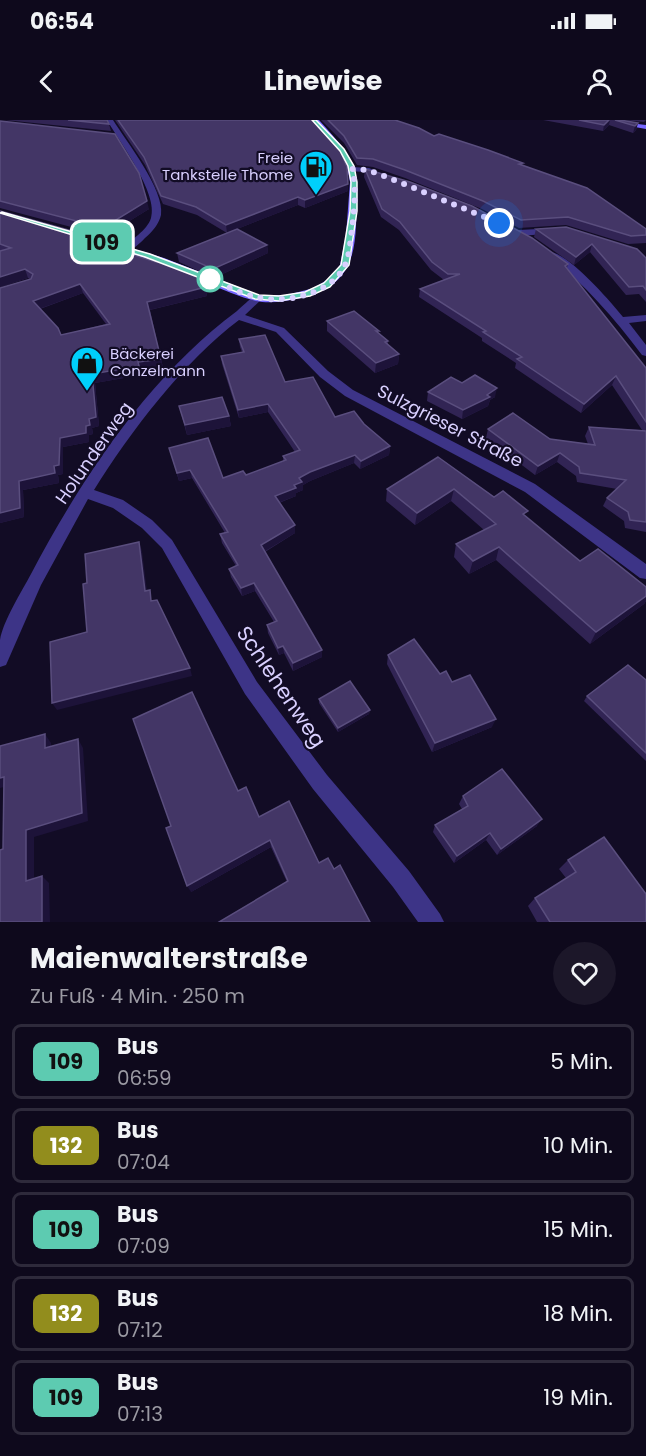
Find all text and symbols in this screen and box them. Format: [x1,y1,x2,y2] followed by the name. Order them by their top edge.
[30,6,94,37] text: 06:54
[264,62,382,99] text: Linewise
[30,65,63,98] icon: back
[583,65,616,98] icon: person
[162,147,293,185] place label: Freie Tankstelle Thome
[298,149,334,196] fuel station icon: Freie Tankstelle Thome
[484,208,514,238] your location
[68,222,136,262] line badge: 109
[85,228,119,257] text: 109
[197,266,223,292] unlabelled marker
[110,343,205,381] place label: Bäckerei Conzelmann
[69,345,105,392] shop icon: Bäckerei Conzelmann
[373,378,527,473] street label: Sulzgrieser Straße
[49,397,138,509] street label: Holunderweg
[230,620,333,753] street label: Schlehenweg
[30,939,308,978] text: Maienwalterstraße
[553,942,616,1005] button: heart
[30,982,245,1010] text: Zu Fuß · 4 Min. · 250 m
[117,1031,159,1062] text: Bus
[550,1046,613,1077] text: 5 Min.
[49,1047,83,1076] text: 109
[117,1064,172,1092] text: 06:59
[117,1115,159,1146] text: Bus
[543,1130,613,1161] text: 10 Min.
[50,1131,82,1160] text: 132
[117,1148,170,1176] text: 07:04
[117,1199,159,1230] text: Bus
[543,1214,613,1245] text: 15 Min.
[49,1215,83,1244] text: 109
[117,1232,170,1260] text: 07:09
[117,1283,159,1314] text: Bus
[543,1298,613,1329] text: 18 Min.
[50,1299,82,1328] text: 132
[117,1316,163,1344] text: 07:12
[117,1367,159,1398] text: Bus
[543,1382,613,1413] text: 19 Min.
[49,1383,83,1412] text: 109
[117,1400,163,1428] text: 07:13

